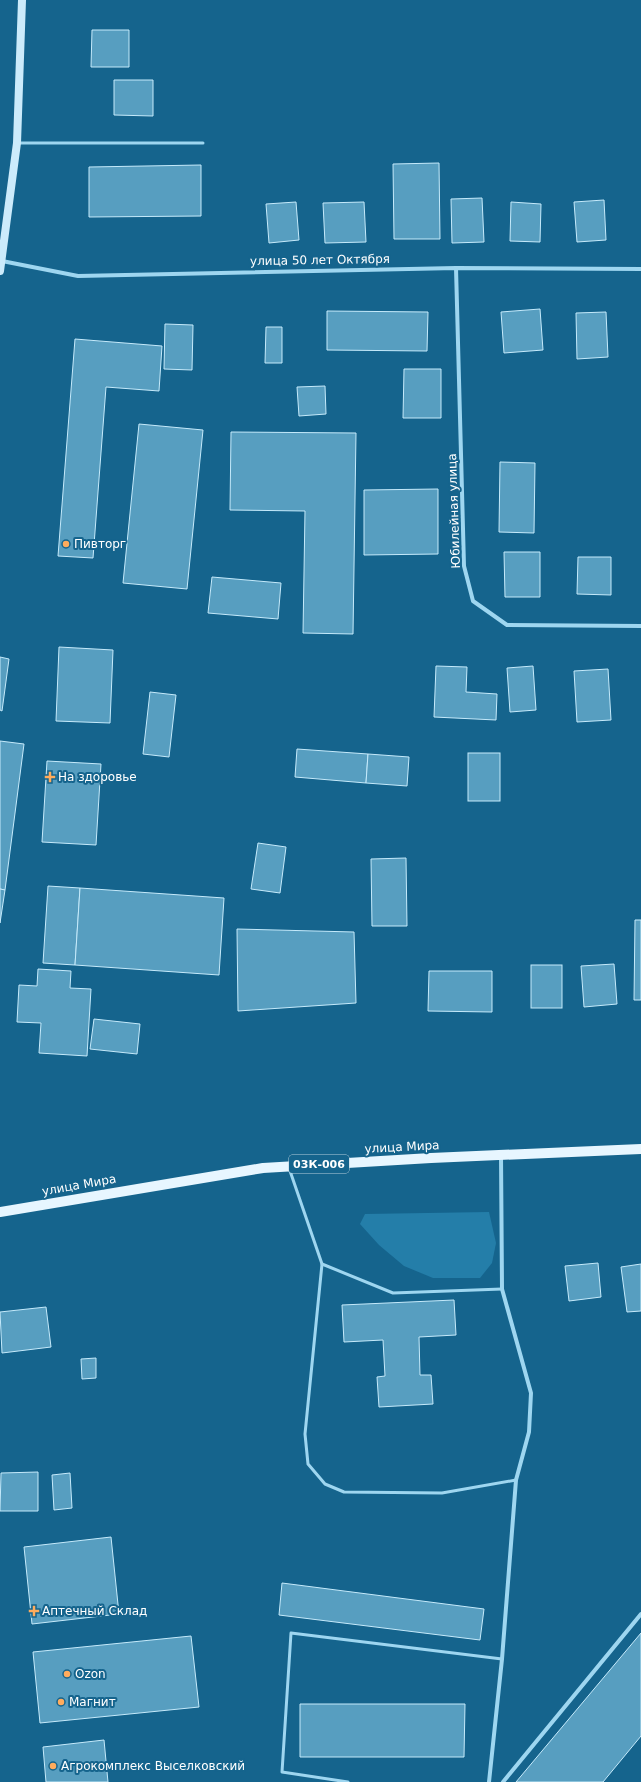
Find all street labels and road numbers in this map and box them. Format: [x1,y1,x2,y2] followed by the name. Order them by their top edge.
[250,252,390,268] street label: улица 50 лет Октября
[445,453,463,569] street label: Юбилейная улица
[364,1138,440,1156] street label: улица Мира
[289,1155,349,1173] road number: 03К-006
[41,1172,117,1198] street label: улица Мира

